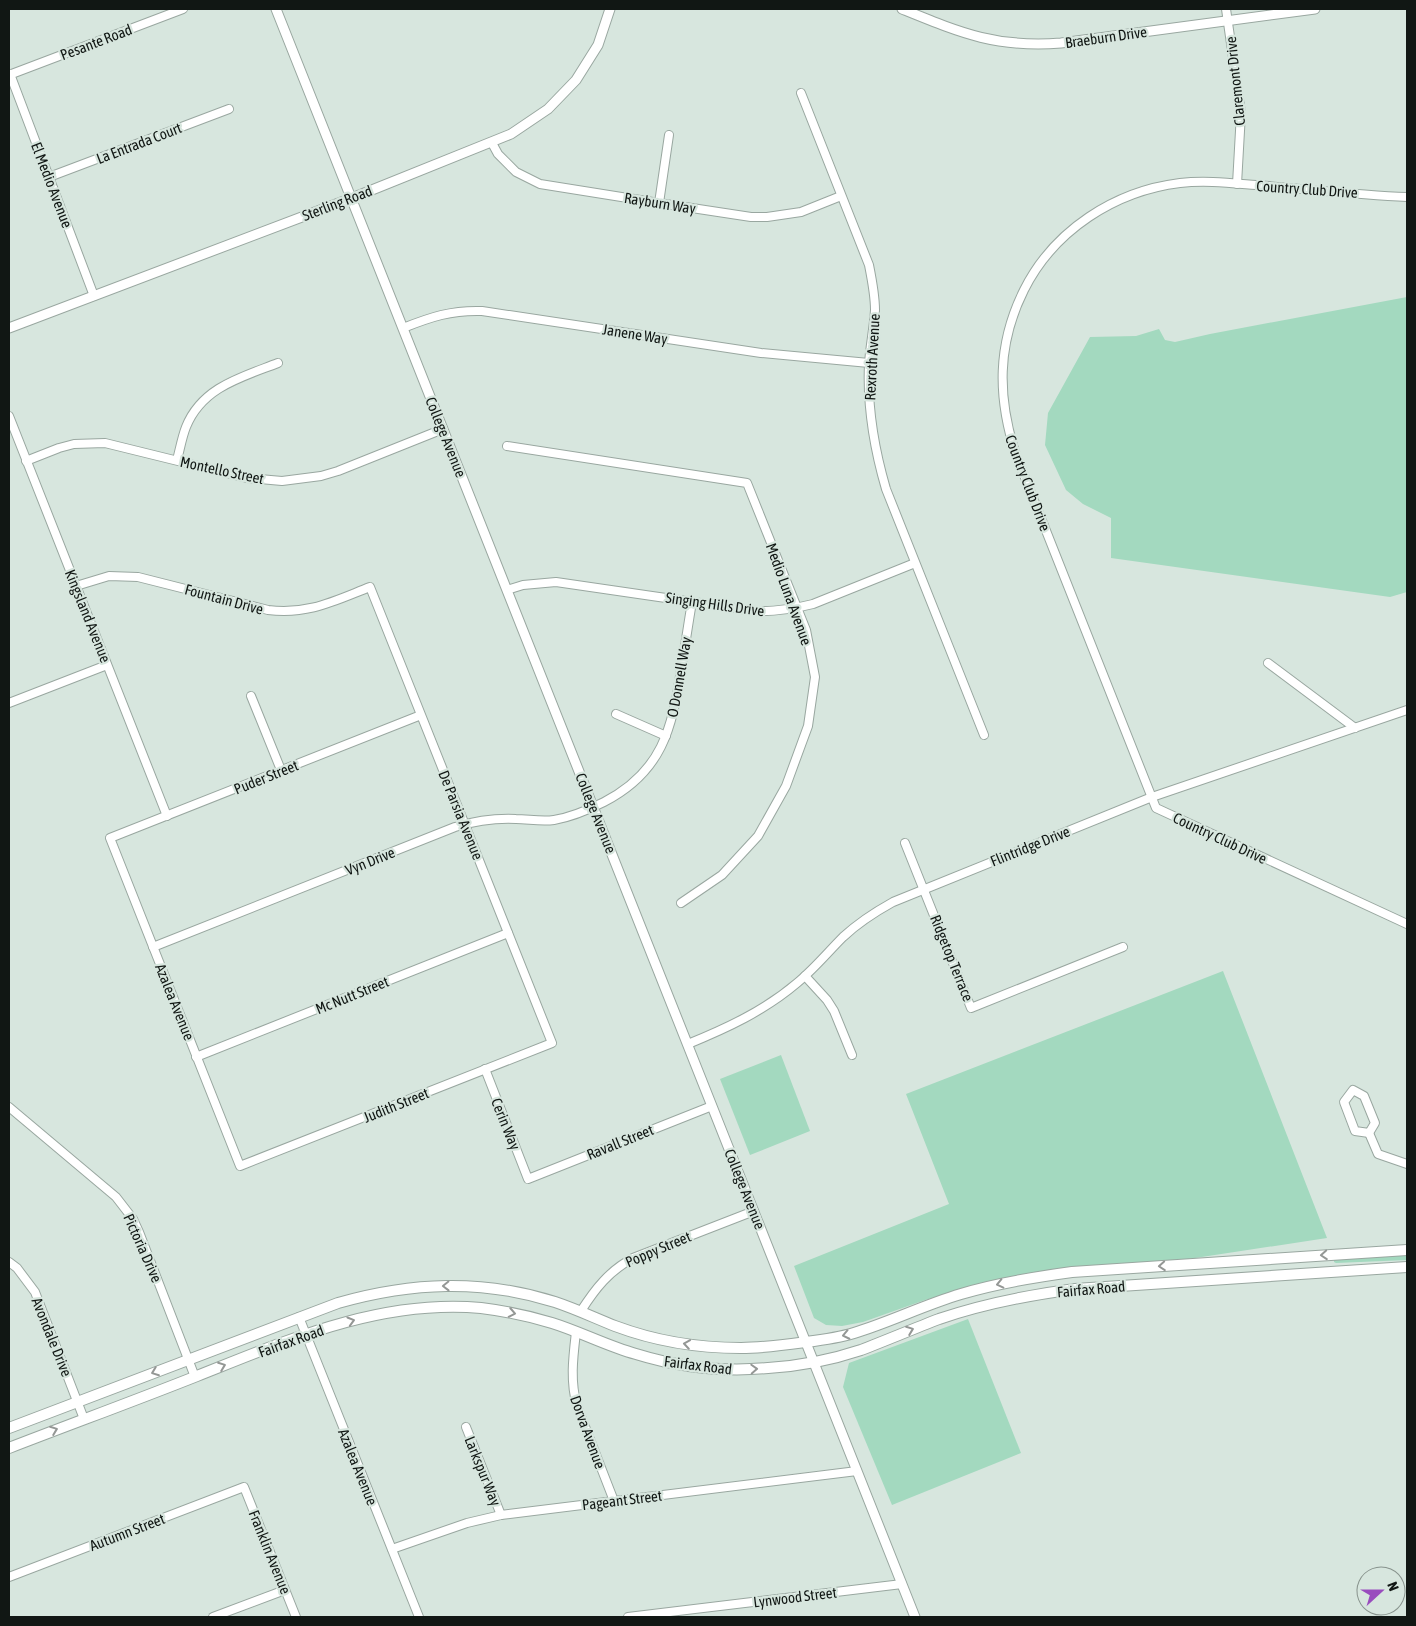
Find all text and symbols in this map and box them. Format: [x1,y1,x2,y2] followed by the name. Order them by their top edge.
[58,21,134,63] street label: Pesante Road
[1064,23,1148,51] street label: Braeburn Drive
[1222,35,1248,126] street label: Claremont Drive
[94,119,184,167] street label: La Entrada Court
[28,140,76,230] street label: El Medio Avenue
[1256,177,1358,201] street label: Country Club Drive
[300,182,374,224] street label: Sterling Road
[623,189,697,217] street label: Rayburn Way
[861,313,883,401] street label: Rexroth Avenue
[601,320,669,348] street label: Janene Way
[422,394,470,480] street label: College Avenue
[1002,433,1054,534] street label: Country Club Drive
[179,453,265,487] street label: Montello Street
[763,541,815,648] street label: Medio Luna Avenue
[62,567,114,665] street label: Kingsland Avenue
[183,580,265,618] street label: Fountain Drive
[665,589,766,619] street label: Singing Hills Drive
[664,636,694,718] street label: O Donnell Way
[231,756,301,798] street label: Puder Street
[435,768,487,862] street label: De Parsia Avenue
[572,770,620,856] street label: College Avenue
[1170,809,1270,867] street label: Country Club Drive
[988,822,1072,870] street label: Flintridge Drive
[343,843,397,879] street label: Vyn Drive
[927,912,977,1004] street label: Ridgetop Terrace
[152,961,198,1043] street label: Azalea Avenue
[313,973,391,1017] street label: Mc Nutt Street
[361,1084,431,1126] street label: Judith Street
[488,1096,524,1152] street label: Cerin Way
[584,1121,656,1163] street label: Ravall Street
[721,1146,769,1232] street label: College Avenue
[120,1211,166,1285] street label: Pictoria Drive
[623,1228,693,1270] street label: Poppy Street
[1319,1250,1327,1261] one-way arrow
[1157,1260,1165,1271] one-way arrow
[996,1278,1005,1289] one-way arrow
[1056,1278,1126,1300] street label: Fairfax Road
[441,1281,449,1291] one-way arrow
[28,1295,76,1379] street label: Avondale Drive
[508,1307,516,1318] one-way arrow
[347,1316,355,1326] one-way arrow
[256,1321,326,1361] street label: Fairfax Road
[905,1326,914,1337] one-way arrow
[842,1329,851,1340] one-way arrow
[683,1340,691,1350] one-way arrow
[663,1352,733,1378] street label: Fairfax Road
[218,1362,226,1372] one-way arrow
[750,1364,758,1375] one-way arrow
[151,1366,160,1376] one-way arrow
[567,1393,609,1471] street label: Dorva Avenue
[49,1426,58,1436] one-way arrow
[335,1426,381,1508] street label: Azalea Avenue
[461,1434,505,1508] street label: Larkspur Way
[581,1487,663,1513] street label: Pageant Street
[245,1508,295,1597] street label: Franklin Avenue
[87,1510,167,1554] street label: Autumn Street
[1356,1566,1406,1616] north arrow
[1384,1580,1402,1593] text: N
[752,1583,838,1611] street label: Lynwood Street

